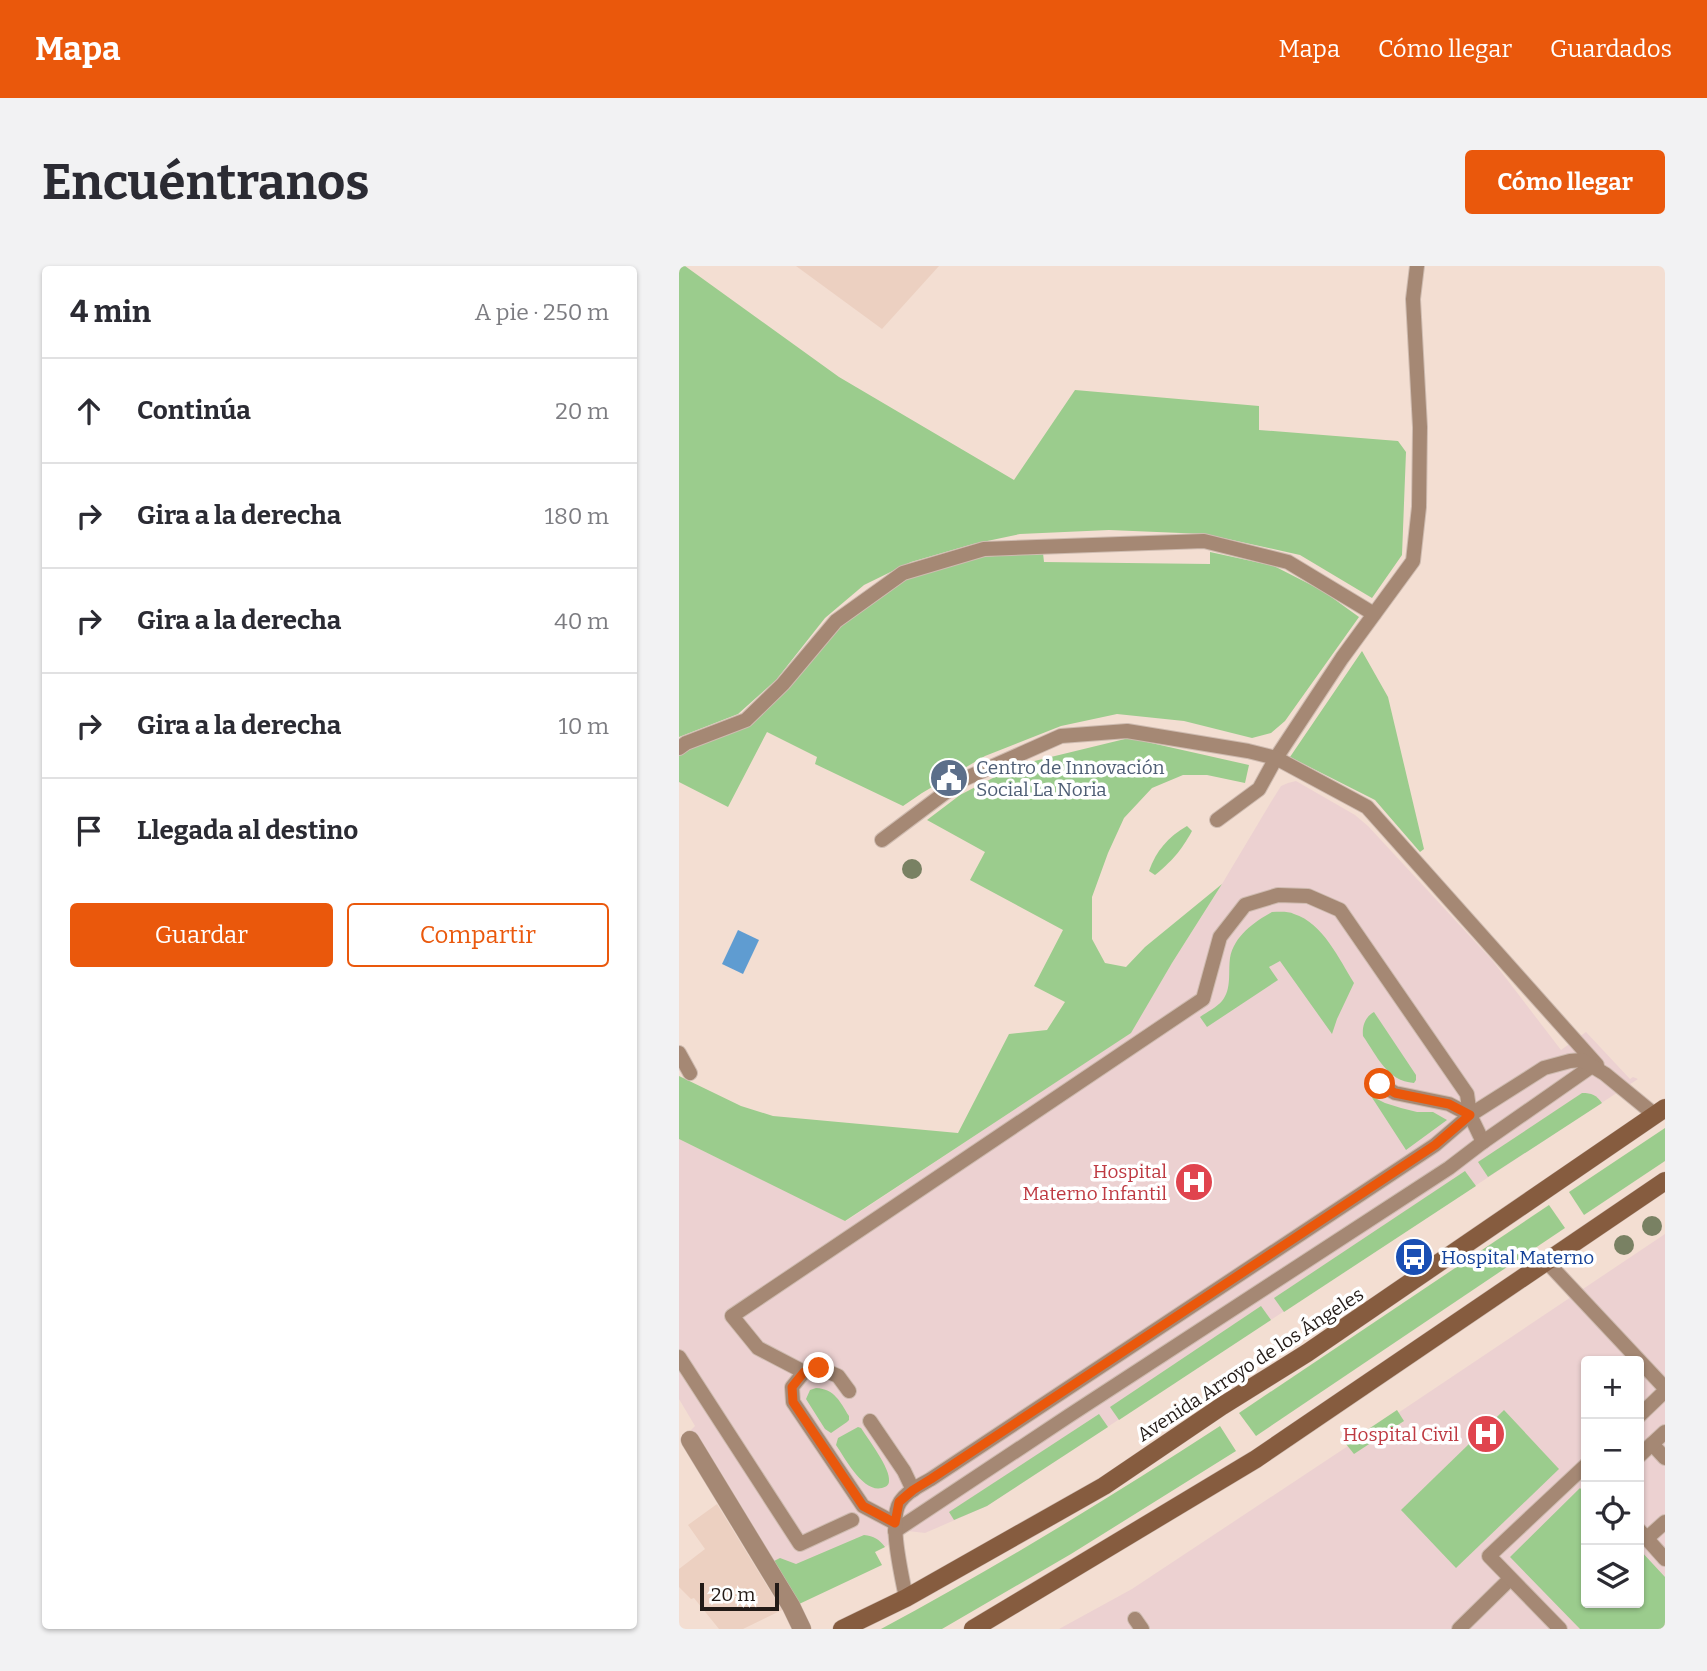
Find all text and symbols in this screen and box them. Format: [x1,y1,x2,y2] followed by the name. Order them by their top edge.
[35,29,120,69] text: Mapa
[1279,35,1340,63] text: Mapa
[1378,35,1512,63] text: Cómo llegar
[1550,35,1672,63] text: Guardados
[1465,150,1665,214] button: Cómo llegar
[42,153,369,212] text: Encuéntranos
[70,294,151,330] text: 4 min
[475,298,609,326] text: A pie · 250 m
[70,392,108,430] icon: ahead
[137,395,251,426] text: Continúa
[555,397,609,425] text: 20 m
[70,497,108,535] icon: right
[137,500,341,531] text: Gira a la derecha
[545,502,609,530] text: 180 m
[70,602,108,640] icon: right
[137,605,341,636] text: Gira a la derecha
[554,607,609,635] text: 40 m
[70,707,108,745] icon: right
[137,710,341,741] text: Gira a la derecha
[558,712,609,740] text: 10 m
[976,756,1165,801] place label: Centro de Innovación Social La Noria
[928,757,970,799] public building icon: Centro de Innovación Social La Noria
[70,812,108,850] icon: arrive
[137,815,358,846] text: Llegada al destino
[70,903,333,967] button: Guardar
[347,903,609,967] button: Compartir
[1364,1068,1395,1099] route start
[1022,1160,1167,1205] place label: Hospital Materno Infantil
[1173,1161,1215,1203] hospital icon: Hospital Materno Infantil
[1393,1236,1435,1278] bus stop icon: Hospital Materno
[1441,1246,1594,1269] place label: Hospital Materno
[1133,1283,1368,1446] street label: Avenida Arroyo de los Ángeles
[803,1352,834,1383] route end
[1581,1356,1644,1608] map controls
[1581,1356,1644,1419] button: +
[1465,1413,1507,1455] hospital icon: Hospital Civil
[1581,1419,1644,1482] button: −
[1343,1423,1459,1446] place label: Hospital Civil
[1581,1482,1644,1545] button: locate
[1581,1545,1644,1608] button: layers
[700,1580,779,1612] scale bar
[711,1583,755,1606] text: 20 m

